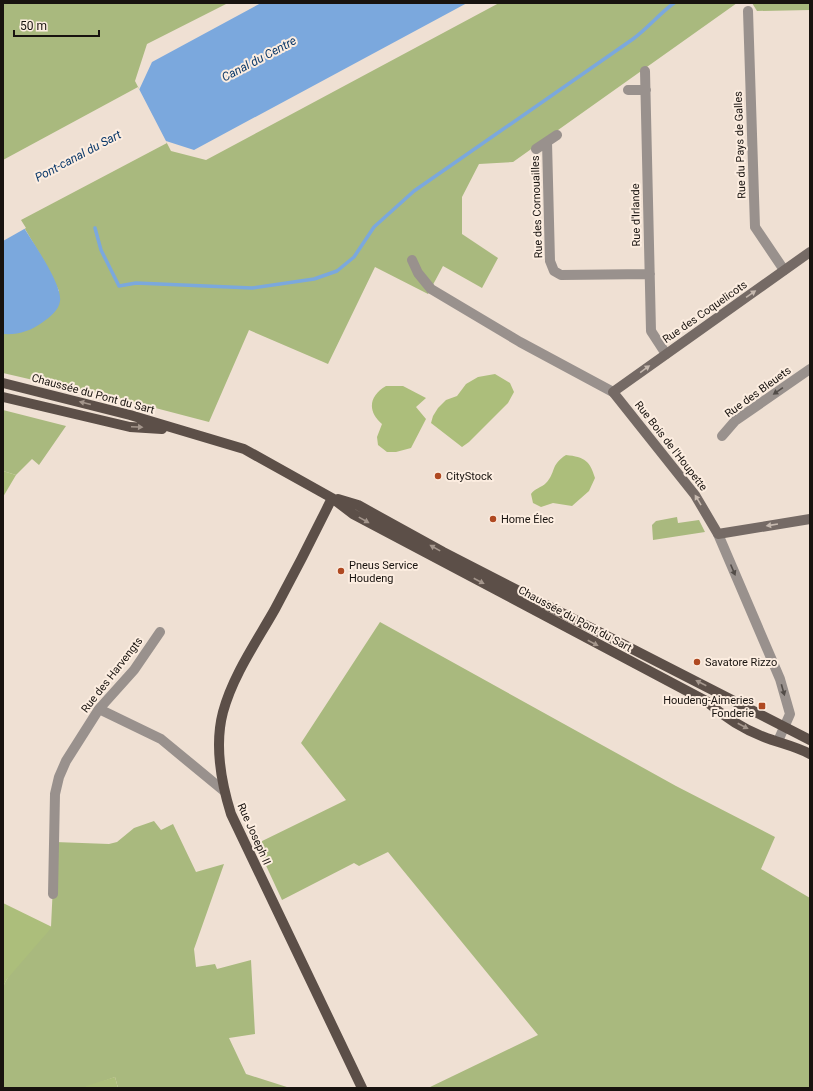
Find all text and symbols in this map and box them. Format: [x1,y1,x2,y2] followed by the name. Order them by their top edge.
[14,12,99,38] scale bar
[20,19,47,33] text: 50 m
[219,33,299,85] water label: Canal du Centre
[732,91,748,199] street label: Rue du Pays de Galles
[33,127,124,185] water label: Pont-canal du Sart
[529,155,545,259] street label: Rue des Cornouailles
[629,183,643,247] street label: Rue d'Irlande
[660,278,750,346] street label: Rue des Coquelicots
[746,290,757,298] one-way arrow
[722,364,794,420] street label: Rue des Bleuets
[640,365,650,373] one-way arrow
[30,371,156,417] street label: Chaussée du Pont du Sart
[773,387,783,395] one-way arrow
[632,399,710,494] street label: Rue Bois de l'Houpette
[79,400,91,406] one-way arrow
[131,424,143,431] one-way arrow
[446,470,493,483] place label: CityStock
[433,471,443,481] marker: CityStock
[695,494,702,506] one-way arrow
[501,513,554,526] place label: Home Élec
[488,514,498,524] marker: Home Élec
[358,517,370,523] one-way arrow
[765,522,778,528] one-way arrow
[429,544,441,551] one-way arrow
[349,559,418,585] place label: Pneus Service Houdeng
[731,564,737,576] one-way arrow
[336,566,346,576] marker: Pneus Service Houdeng
[473,578,484,585] one-way arrow
[516,584,634,655] street label: Chaussée du Pont du Sart
[79,634,146,715] street label: Rue des Harvengts
[587,640,599,646] one-way arrow
[705,656,777,669] place label: Savatore Rizzo
[692,657,702,667] marker: Savatore Rizzo
[695,680,706,687] one-way arrow
[780,684,786,696] one-way arrow
[663,694,754,720] place label: Houdeng-Aimeries Fonderie
[757,701,767,711] marker: Houdeng-Aimeries Fonderie
[737,723,749,729] one-way arrow
[235,801,273,867] street label: Rue Joseph II

